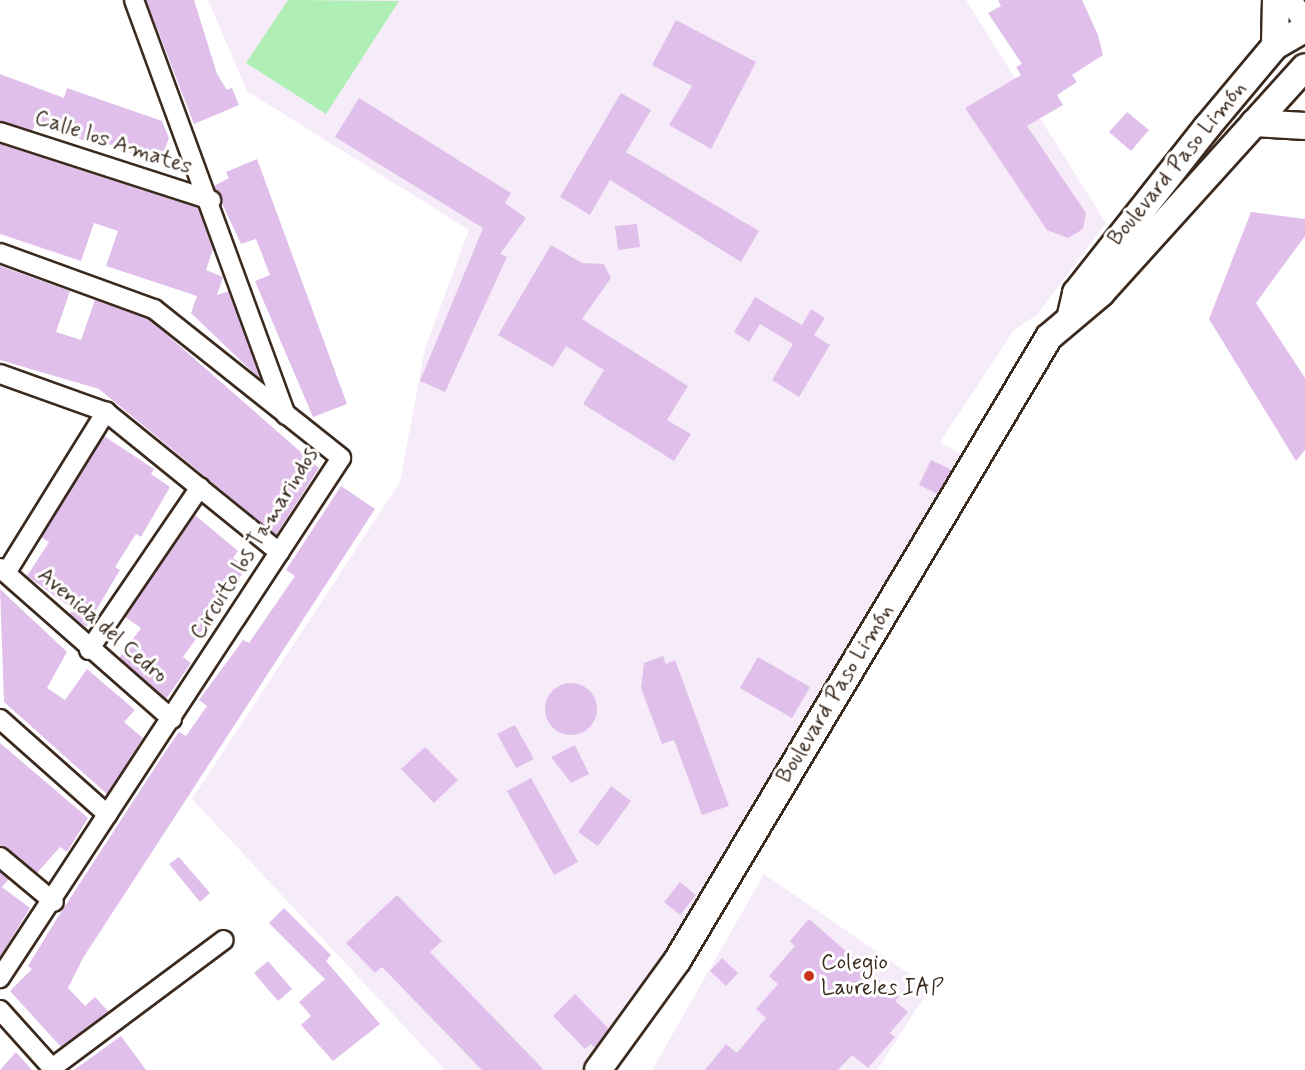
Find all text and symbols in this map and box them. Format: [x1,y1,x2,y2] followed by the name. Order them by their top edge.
[1104,77,1252,251] street label: Boulevard Paso Limón
[36,107,190,179] street label: Calle los Amates
[186,444,324,644] street label: Circuito los Tamarindos
[30,561,174,691] street label: Avenida del Cedro
[773,601,899,787] street label: Boulevard Paso Limón
[821,950,942,1002] place label: Colegio Laureles IAP
[802,969,816,983] marker: Colegio Laureles IAP

